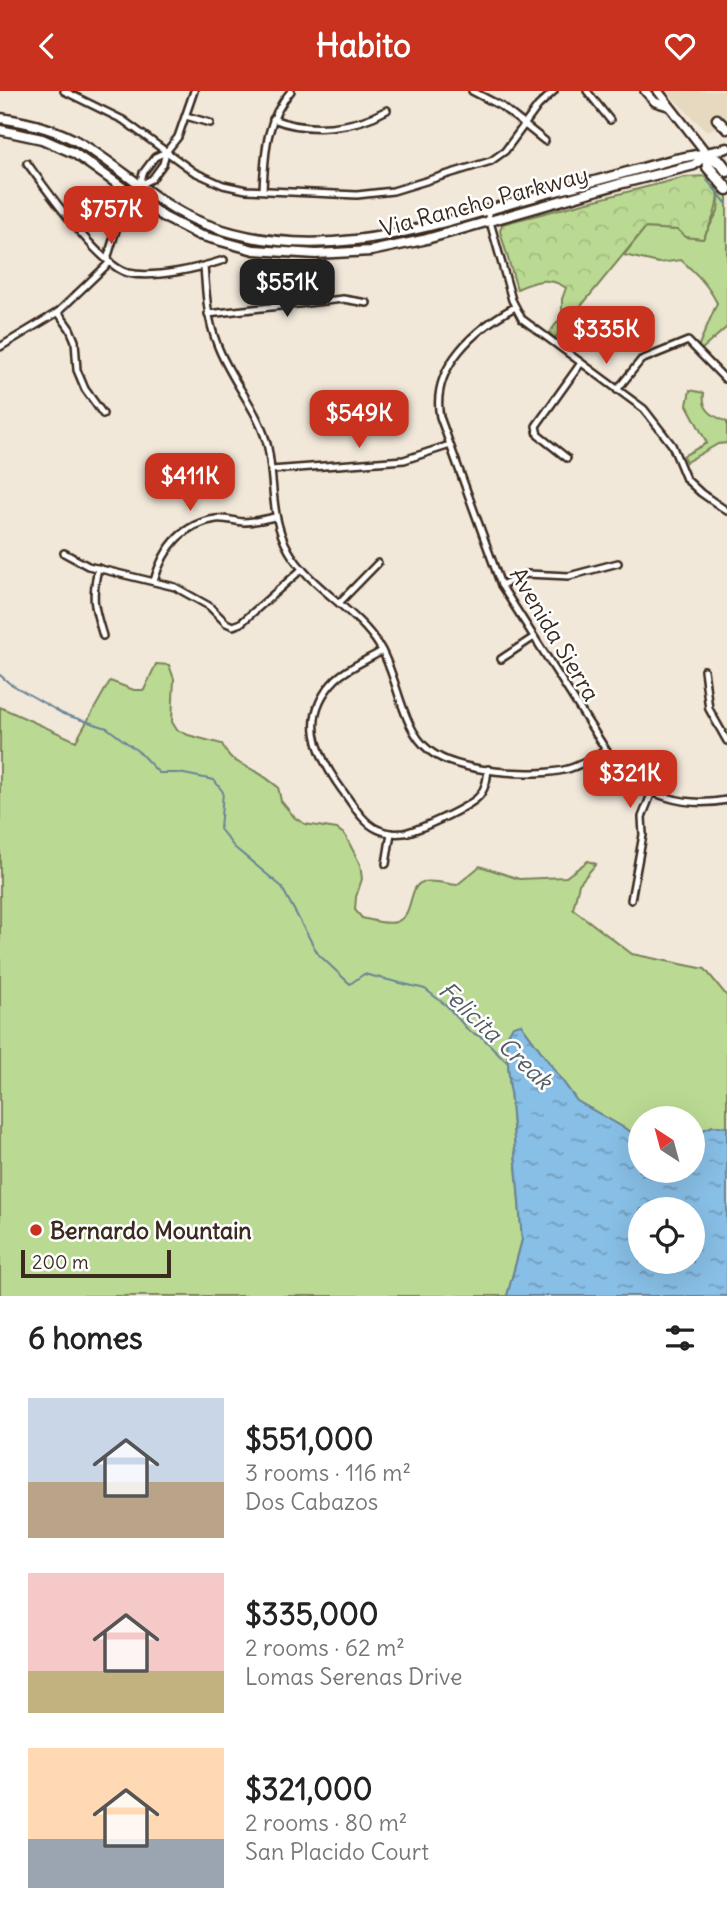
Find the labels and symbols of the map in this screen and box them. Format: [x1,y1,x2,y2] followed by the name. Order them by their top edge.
[377,159,591,243] street label: Via Rancho Parkway
[62,187,160,246] pin: $757K
[238,259,336,319] pin: $551K
[557,307,655,366] pin: $335K
[310,391,408,450] pin: $549K
[141,453,239,513] pin: $411K
[504,562,606,706] street label: Avenida Sierra
[581,751,679,810] pin: $321K
[433,975,560,1096] water label: Felicita Creak
[628,1106,705,1183] north arrow
[50,1216,252,1245] place label: Bernardo Mountain
[28,1222,44,1238] marker: Bernardo Mountain
[21,1247,172,1279] scale bar

